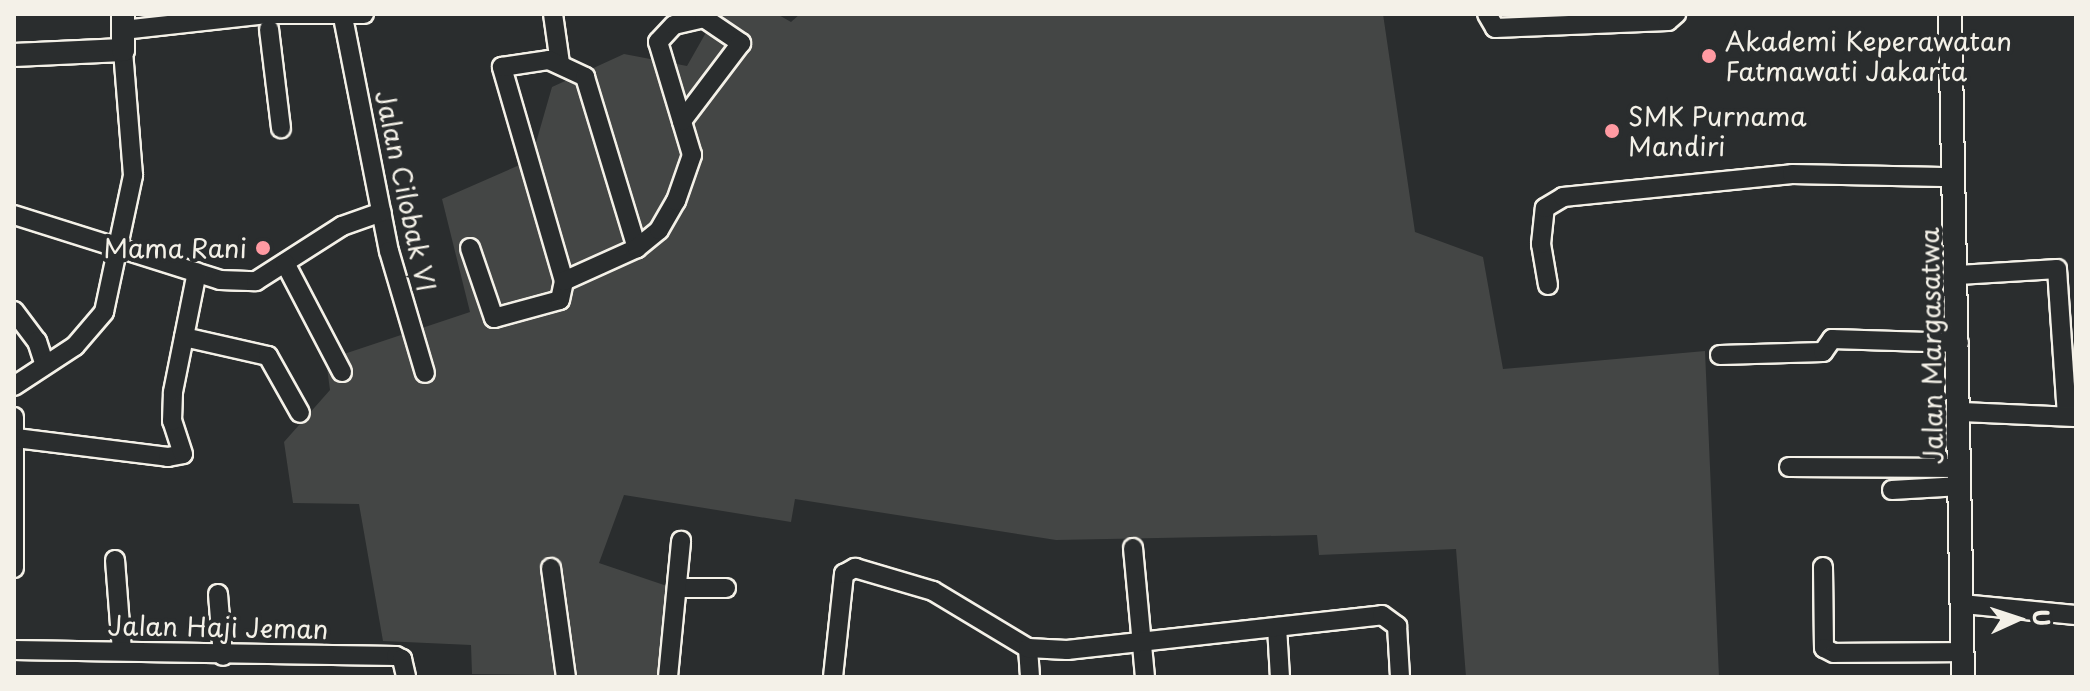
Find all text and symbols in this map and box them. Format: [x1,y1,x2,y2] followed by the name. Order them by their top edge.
[1725,25,2011,86] place label: Akademi Keperawatan Fatmawati Jakarta
[1700,47,1718,65] marker: Akademi Keperawatan Fatmawati Jakarta
[369,85,443,297] street label: Jalan Cilobak VI
[1628,100,1811,162] place label: SMK Purnama Mandiri
[1603,122,1621,140] marker: SMK Purnama Mandiri
[1913,227,1949,465] street label: Jalan Margasatwa
[102,232,247,264] place label: Mama Rani
[254,239,272,257] marker: Mama Rani
[1978,579,2058,659] north arrow
[2026,608,2059,627] text: U
[108,609,328,645] street label: Jalan Haji Jeman

